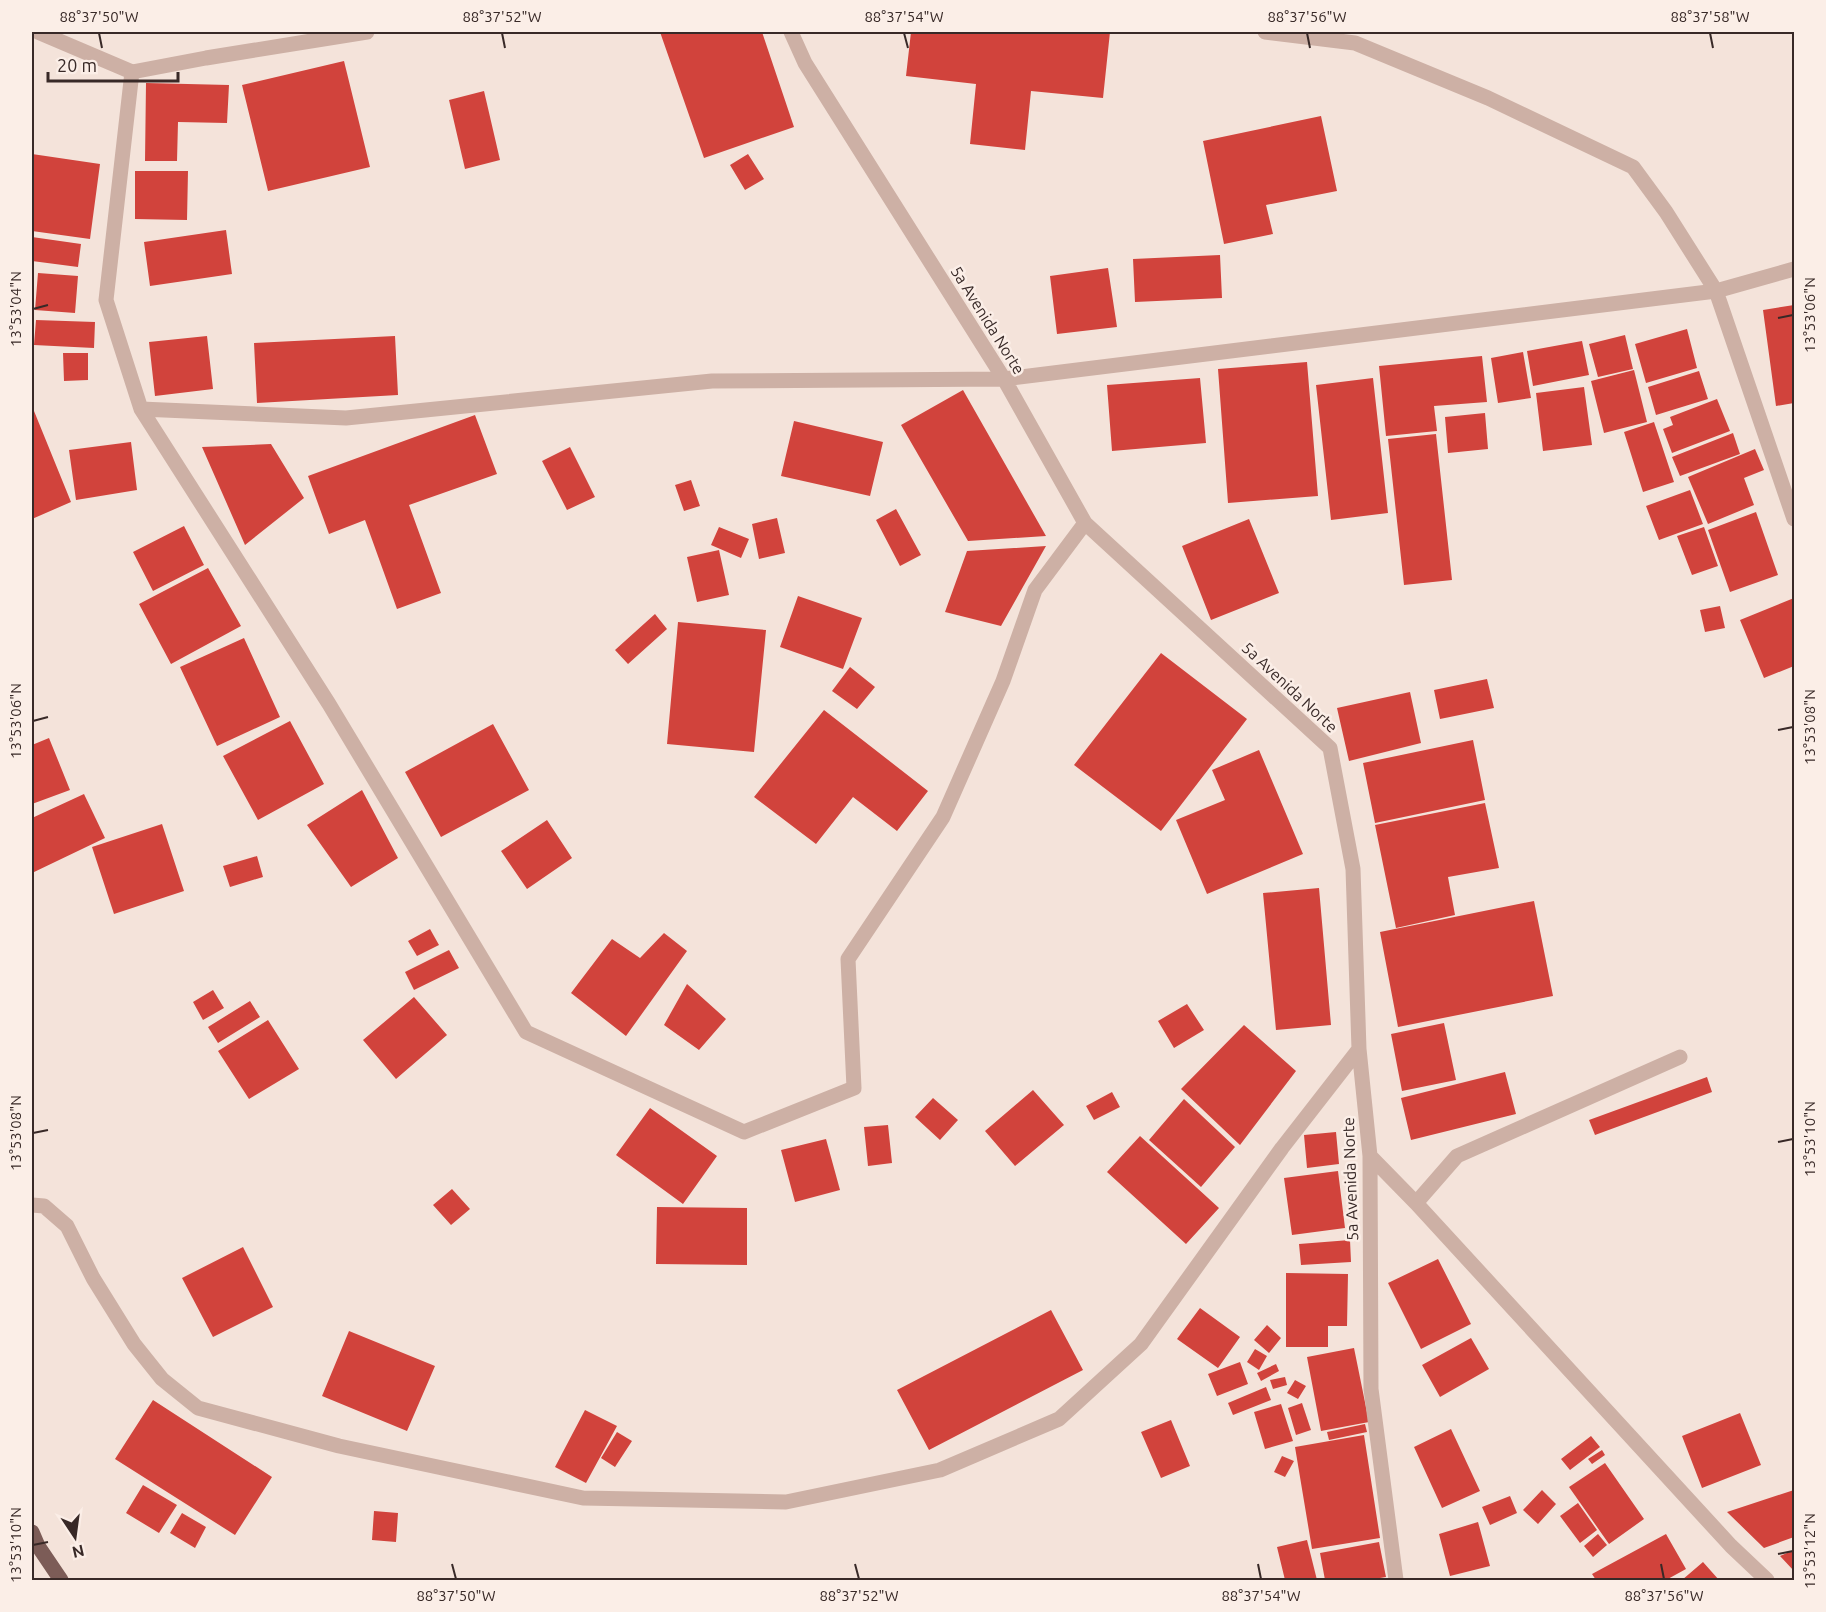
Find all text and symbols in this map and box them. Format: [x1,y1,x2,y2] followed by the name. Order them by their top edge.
[59,8,139,25] text: 88°37'50"W
[462,8,542,25] text: 88°37'52"W
[864,8,944,25] text: 88°37'54"W
[1267,8,1347,25] text: 88°37'56"W
[1670,8,1750,25] text: 88°37'58"W
[48,45,178,83] scale bar
[57,55,97,75] text: 20 m
[948,263,1028,377] street label: 5a Avenida Norte
[7,271,24,347] text: 13°53'04"N
[1801,277,1818,353] text: 13°53'06"N
[1239,638,1341,736] street label: 5a Avenida Norte
[7,683,24,759] text: 13°53'06"N
[1801,689,1818,765] text: 13°53'08"N
[7,1095,24,1171] text: 13°53'08"N
[1801,1101,1818,1177] text: 13°53'10"N
[1339,1117,1361,1241] street label: 5a Avenida Norte
[7,1507,24,1583] text: 13°53'10"N
[45,1507,105,1567] north arrow
[1801,1513,1818,1589] text: 13°53'12"N
[71,1542,86,1562] text: N
[416,1587,496,1604] text: 88°37'50"W
[819,1587,899,1604] text: 88°37'52"W
[1221,1587,1301,1604] text: 88°37'54"W
[1624,1587,1704,1604] text: 88°37'56"W

